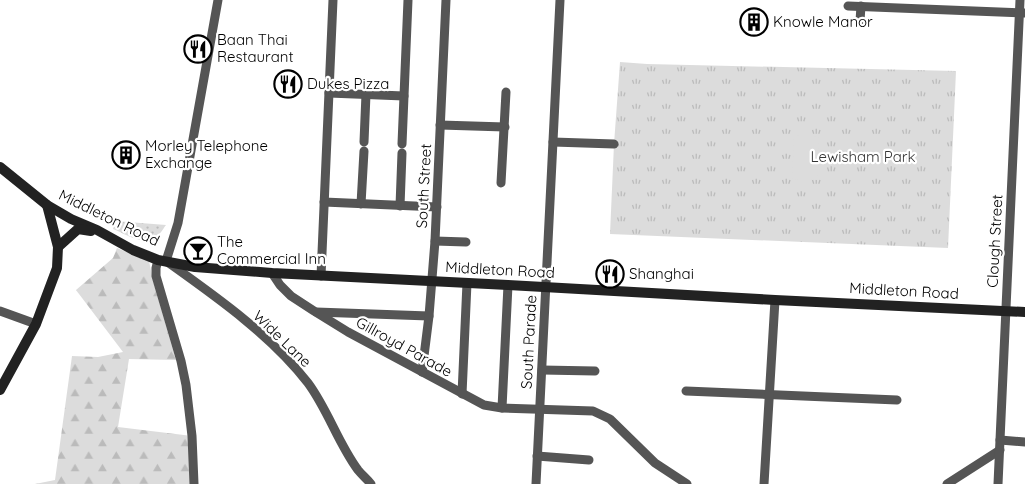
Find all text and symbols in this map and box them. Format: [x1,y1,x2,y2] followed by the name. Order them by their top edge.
[739,7,769,37] building icon: Knowle Manor
[773,12,873,31] place label: Knowle Manor
[217,30,294,66] place label: Baan Thai Restaurant
[183,34,213,64] restaurant icon: Baan Thai Restaurant
[273,69,303,99] restaurant icon: Dukes Pizza
[307,74,389,93] place label: Dukes Pizza
[145,136,268,172] place label: Morley Telephone Exchange
[111,140,141,170] building icon: Morley Telephone Exchange
[412,143,435,229] street label: South Street
[810,147,916,166] park label: Lewisham Park
[56,185,163,250] street label: Middleton Road
[983,194,1006,288] street label: Clough Street
[217,232,326,268] place label: The Commercial Inn
[183,236,213,266] bar icon: The Commercial Inn
[445,257,555,282] street label: Middleton Road
[595,259,625,289] restaurant icon: Shanghai
[629,264,694,283] place label: Shanghai
[849,278,959,303] street label: Middleton Road
[517,295,540,389] street label: South Parade
[249,306,315,371] street label: Wide Lane
[353,312,456,381] street label: Gillroyd Parade

